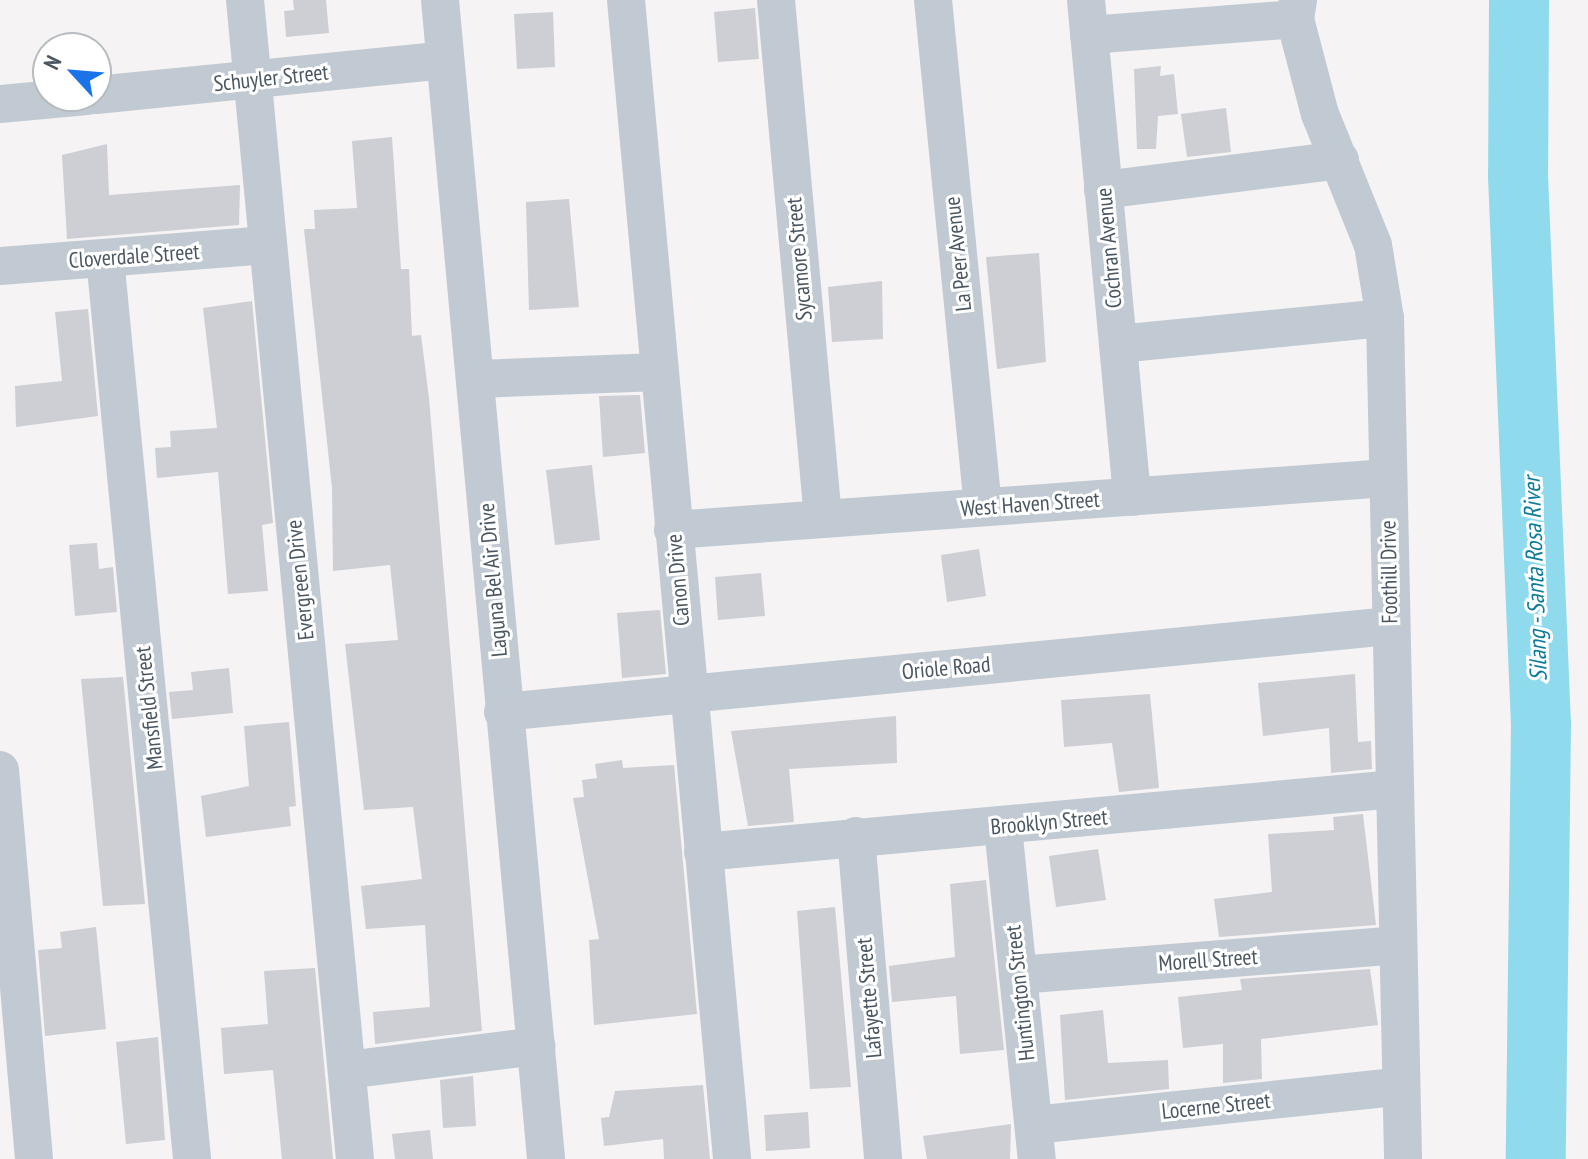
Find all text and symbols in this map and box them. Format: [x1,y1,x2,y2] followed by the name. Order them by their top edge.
[32,32,112,112] north arrow
[37,51,67,74] text: N
[212,59,330,97] street label: Schuyler Street
[1091,186,1127,310] street label: Cochran Avenue
[939,195,977,313] street label: La Peer Avenue
[780,196,818,322] street label: Sycamore Street
[68,238,200,274] street label: Cloverdale Street
[1517,475,1553,683] water label: Silang - Santa Rosa River
[960,486,1100,522] street label: West Haven Street
[473,502,513,658] street label: Laguna Bel Air Drive
[281,518,319,642] street label: Evergreen Drive
[1375,520,1403,624] street label: Foothill Drive
[661,533,695,627] street label: Canon Drive
[129,645,169,771] street label: Mansfield Street
[901,651,991,685] street label: Oriole Road
[989,804,1109,840] street label: Brooklyn Street
[1000,924,1040,1062] street label: Huntington Street
[851,937,887,1059] street label: Lafayette Street
[1158,943,1258,977] street label: Morell Street
[1160,1087,1272,1125] street label: Locerne Street

